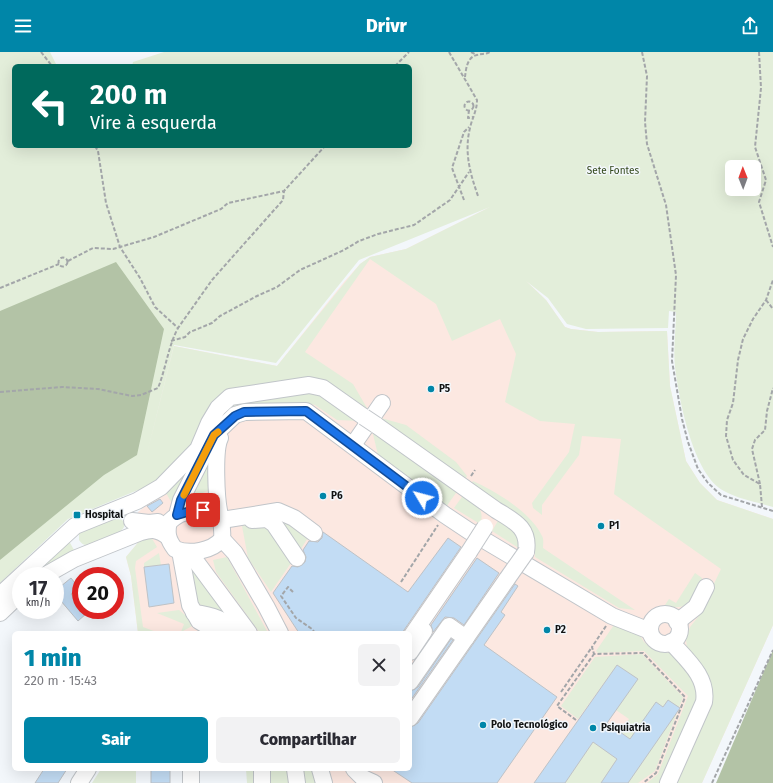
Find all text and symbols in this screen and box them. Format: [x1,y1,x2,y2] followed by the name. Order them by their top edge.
[12,15,34,37] icon: menu
[366,15,407,37] text: Drivr
[739,15,761,37] icon: share
[90,78,168,111] text: 200 m
[24,80,76,132] icon: left
[90,112,217,134] text: Vire à esquerda
[725,160,761,196] north arrow
[725,160,761,196] map controls
[587,165,639,177] park label: Sete Fontes
[439,383,451,395] place label: P5
[426,384,436,394] marker: P5
[401,477,443,519] position arrow
[331,490,343,502] place label: P6
[318,491,328,501] marker: P6
[186,493,220,527] pin
[192,499,214,521] icon: arrive
[85,509,123,521] place label: Hospital
[72,510,82,520] marker: Hospital
[609,520,619,532] place label: P1
[596,521,606,531] marker: P1
[72,567,124,619] speed limit sign: 20
[29,576,47,600] text: 17
[26,597,50,609] text: km/h
[555,624,566,636] place label: P2
[542,625,552,635] marker: P2
[24,644,82,672] text: 1 min
[358,644,400,686] button: close
[24,673,97,688] text: 220 m · 15:43
[24,717,208,763] button: Sair
[216,717,400,763] button: Compartilhar
[491,718,568,731] place label: Polo Tecnológico
[478,720,488,730] marker: Polo Tecnológico
[601,722,651,734] place label: Psiquiatria
[588,723,598,733] marker: Psiquiatria

